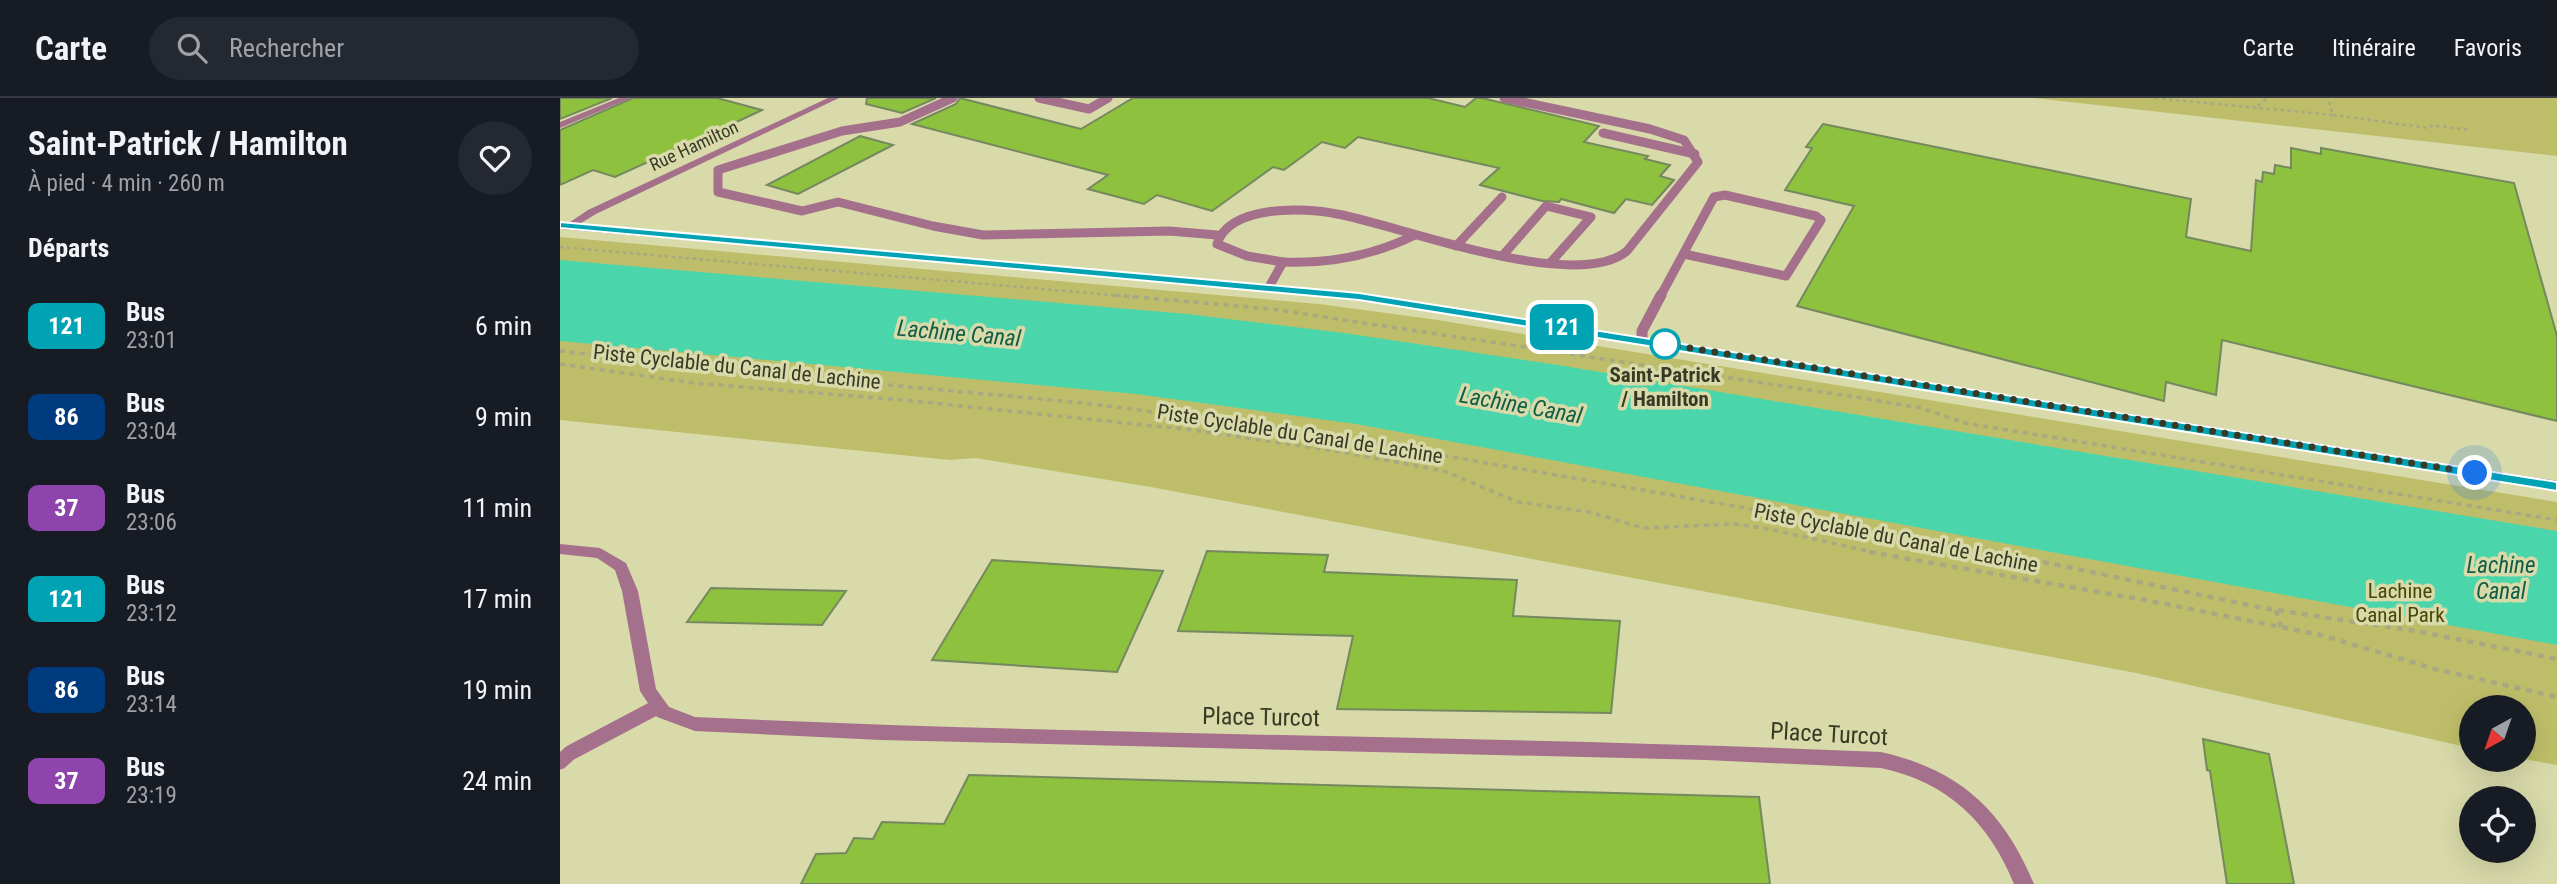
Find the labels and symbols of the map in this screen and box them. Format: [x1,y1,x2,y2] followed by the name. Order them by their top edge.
[646,116,741,175] street label: Rue Hamilton
[1522,304,1602,350] line badge: 121
[896,315,1023,352] water label: Lachine Canal
[1650,329,1680,359] marker: Saint-Patrick / Hamilton
[592,340,882,394] street label: Piste Cyclable du Canal de Lachine
[1610,363,1721,411] place label: Saint-Patrick / Hamilton
[1458,381,1585,430] water label: Lachine Canal
[1155,400,1445,468] street label: Piste Cyclable du Canal de Lachine
[2457,455,2492,490] your location
[1752,499,2040,577] street label: Piste Cyclable du Canal de Lachine
[2467,552,2535,605] water label: Lachine Canal
[2355,579,2445,627] park label: Lachine Canal Park
[2459,695,2536,772] north arrow
[1202,702,1320,732] street label: Place Turcot
[1769,717,1889,751] street label: Place Turcot

